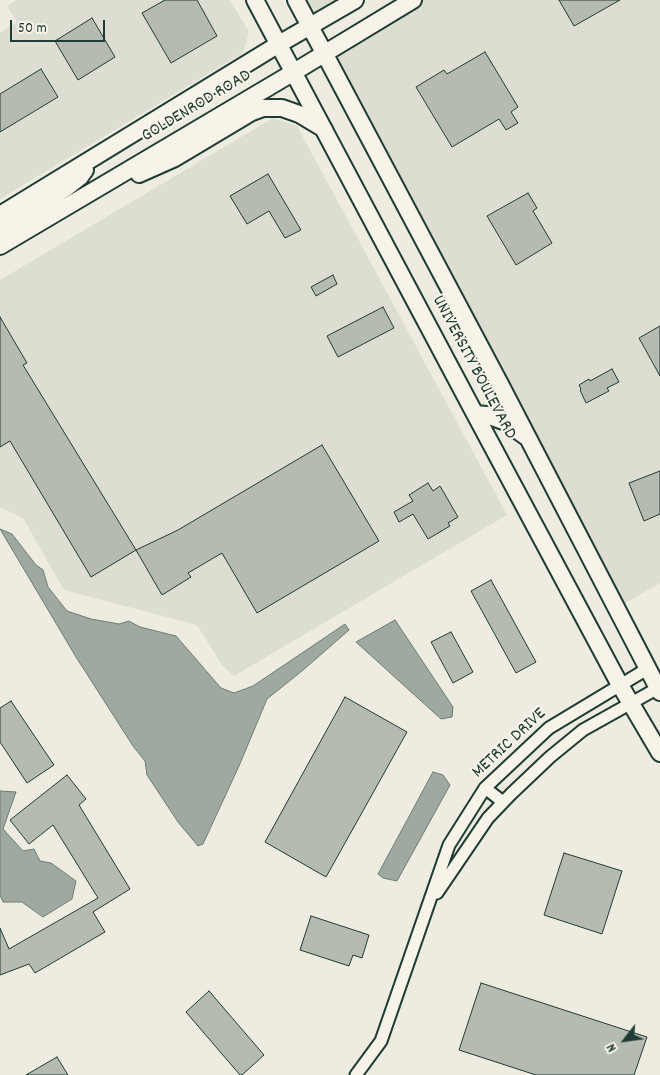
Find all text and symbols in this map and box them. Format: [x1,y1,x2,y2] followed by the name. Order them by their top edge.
[12,10,108,42] scale bar
[18,18,47,40] text: 50 m
[138,66,256,148] street label: GOLDENROD ROAD
[426,292,520,444] street label: UNIVERSITY BOULEVARD
[468,704,552,784] street label: METRIC DRIVE
[600,1015,650,1065] north arrow
[602,1040,622,1056] text: N

